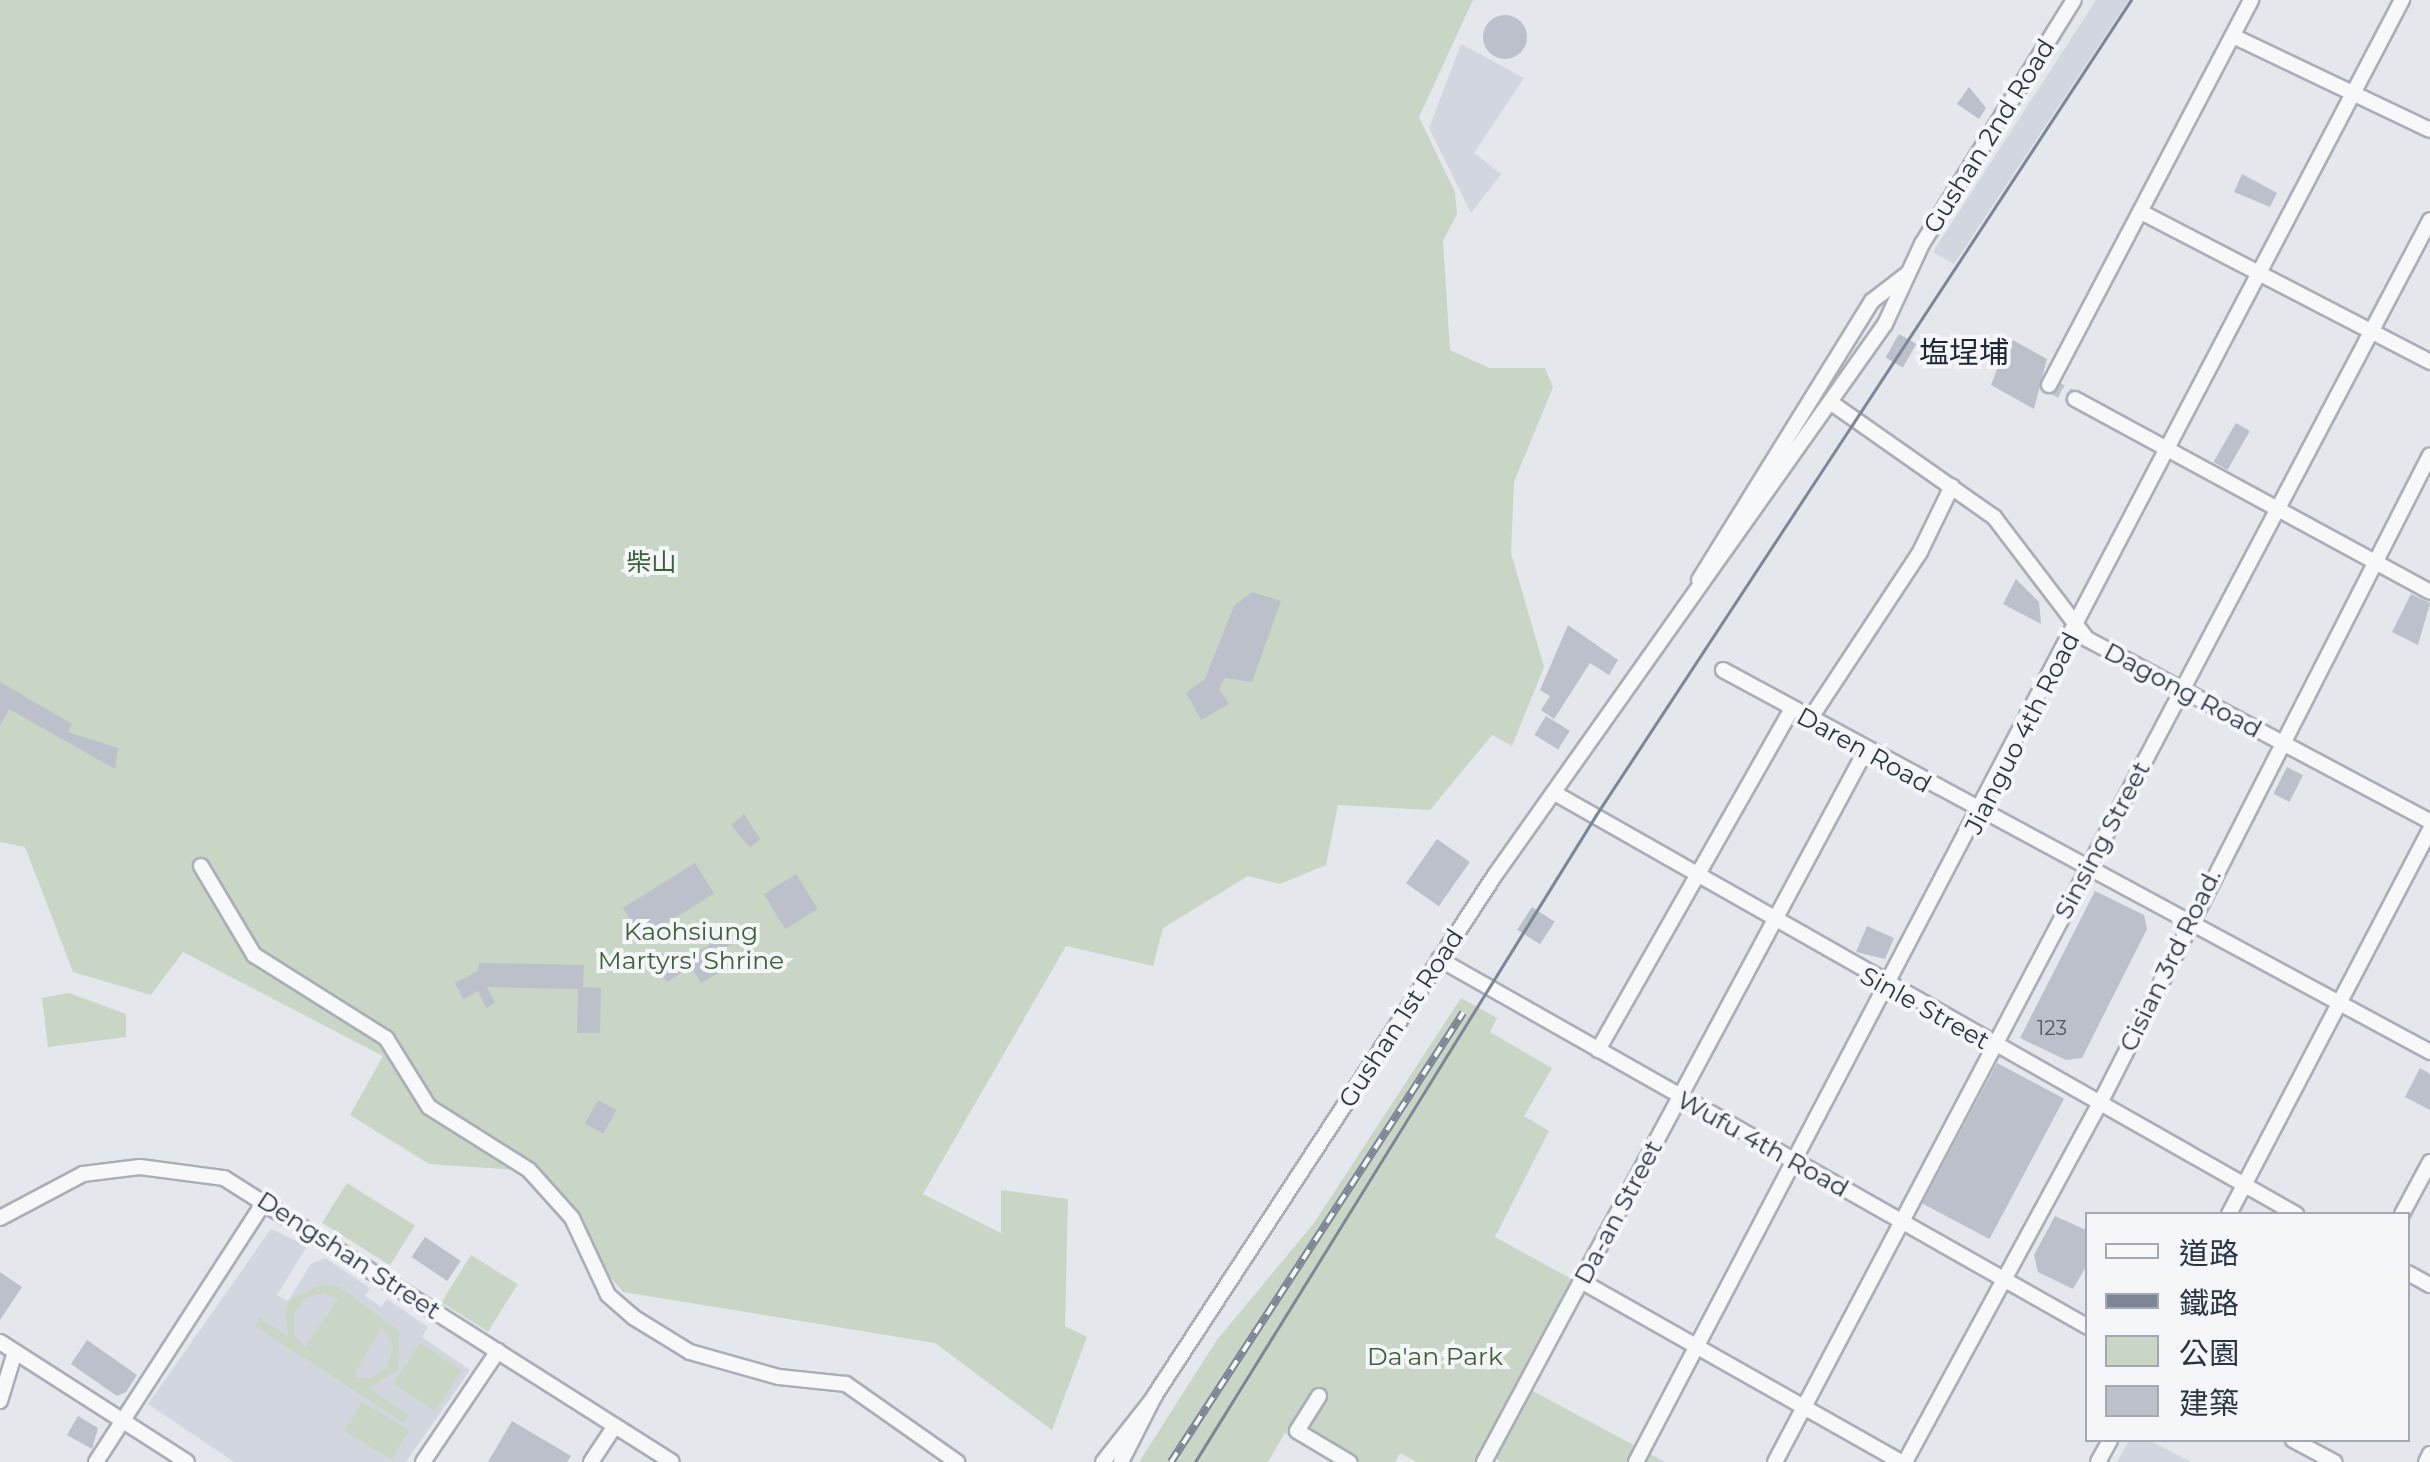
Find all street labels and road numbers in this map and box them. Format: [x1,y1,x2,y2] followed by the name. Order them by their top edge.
[1917,33,2061,239] street label: Gushan 2nd Road
[1958,627,2086,839] street label: Jianguo 4th Road
[2099,636,2267,744] street label: Dagong Road
[1792,701,1936,799] street label: Daren Road
[2048,756,2156,924] street label: Sinsing Street
[2113,864,2227,1056] street label: Cisian 3rd Road.
[1332,923,1470,1113] street label: Gushan 1st Road
[1855,960,1995,1056] street label: Sinle Street
[1672,1085,1854,1203] street label: Wufu 4th Road
[1567,1135,1669,1289] street label: Da-an Street
[252,1185,446,1325] street label: Dengshan Street

